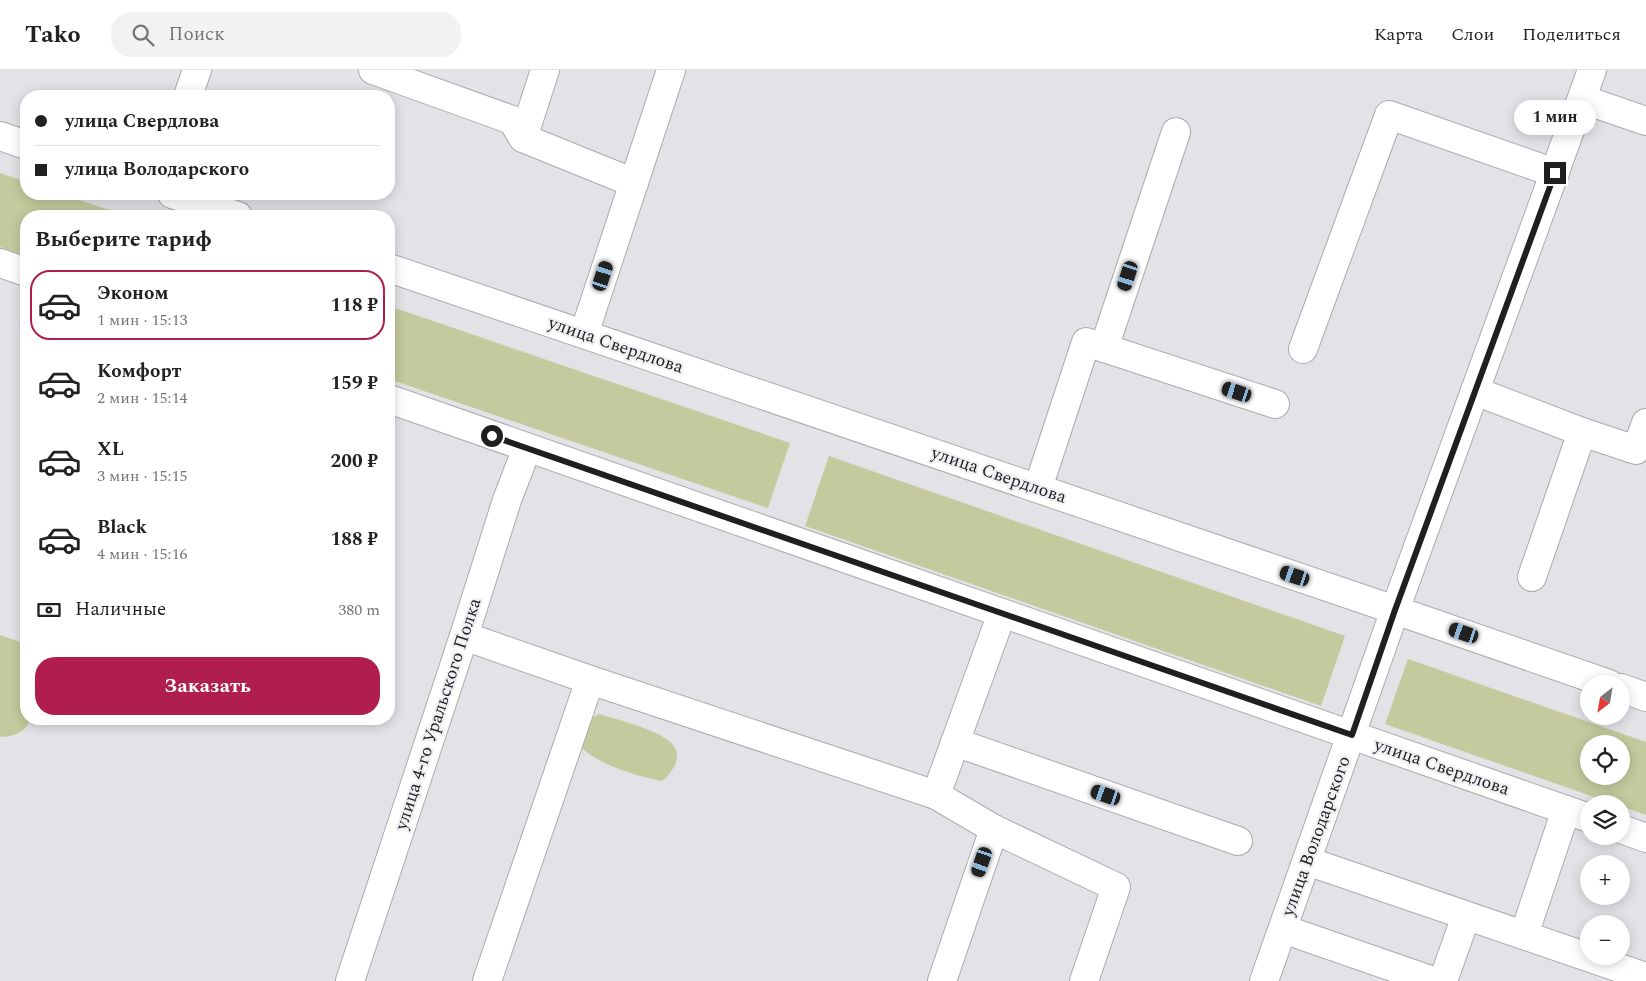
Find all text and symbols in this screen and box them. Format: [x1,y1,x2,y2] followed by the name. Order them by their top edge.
[111,12,461,57] search box
[25,17,81,53] text: Tako
[169,20,225,49] text: Поиск
[129,21,157,49] icon: search
[1374,21,1423,48] text: Карта
[1451,21,1494,48] text: Слои
[1522,21,1621,48] text: Поделиться
[1514,101,1596,136] callout: 1 мин
[1532,105,1578,129] text: 1 мин
[65,107,219,136] text: улица Свердлова
[65,155,249,184] text: улица Володарского
[1544,162,1566,184] route end
[35,223,212,256] text: Выберите тариф
[591,259,614,293] car
[1116,259,1139,293] car
[97,279,168,308] text: Эконом
[37,283,82,328] icon: car
[331,291,378,320] text: 118 ₽
[97,308,187,332] text: 1 мин · 15:13
[544,309,687,381] street label: улица Свердлова
[97,357,181,386] text: Комфорт
[37,361,82,406] icon: car
[331,369,378,398] text: 159 ₽
[1220,380,1253,404] car
[97,386,187,410] text: 2 мин · 15:14
[481,425,503,447] route start
[97,435,124,464] text: XL
[37,439,82,484] icon: car
[927,439,1070,511] street label: улица Свердлова
[331,447,378,476] text: 200 ₽
[97,464,187,488] text: 3 мин · 15:15
[97,513,147,542] text: Black
[37,517,82,562] icon: car
[331,525,378,554] text: 188 ₽
[97,542,187,566] text: 4 мин · 15:16
[1278,564,1311,588] car
[387,594,488,834] street label: улица 4-го Уральского Полка
[75,595,166,624] text: Наличные
[35,596,63,624] icon: cash
[338,598,380,622] text: 380 m
[1447,621,1480,645] car
[35,657,380,715] button: Заказать
[1580,675,1630,725] north arrow
[1580,675,1630,965] map controls
[1370,731,1513,803] street label: улица Свердлова
[1580,735,1630,785] button: locate
[1274,752,1358,921] street label: улица Володарского
[1089,783,1122,807] car
[1580,795,1630,845] button: layers
[970,845,993,879] car
[1580,855,1630,905] button: +
[1580,915,1630,965] button: −

